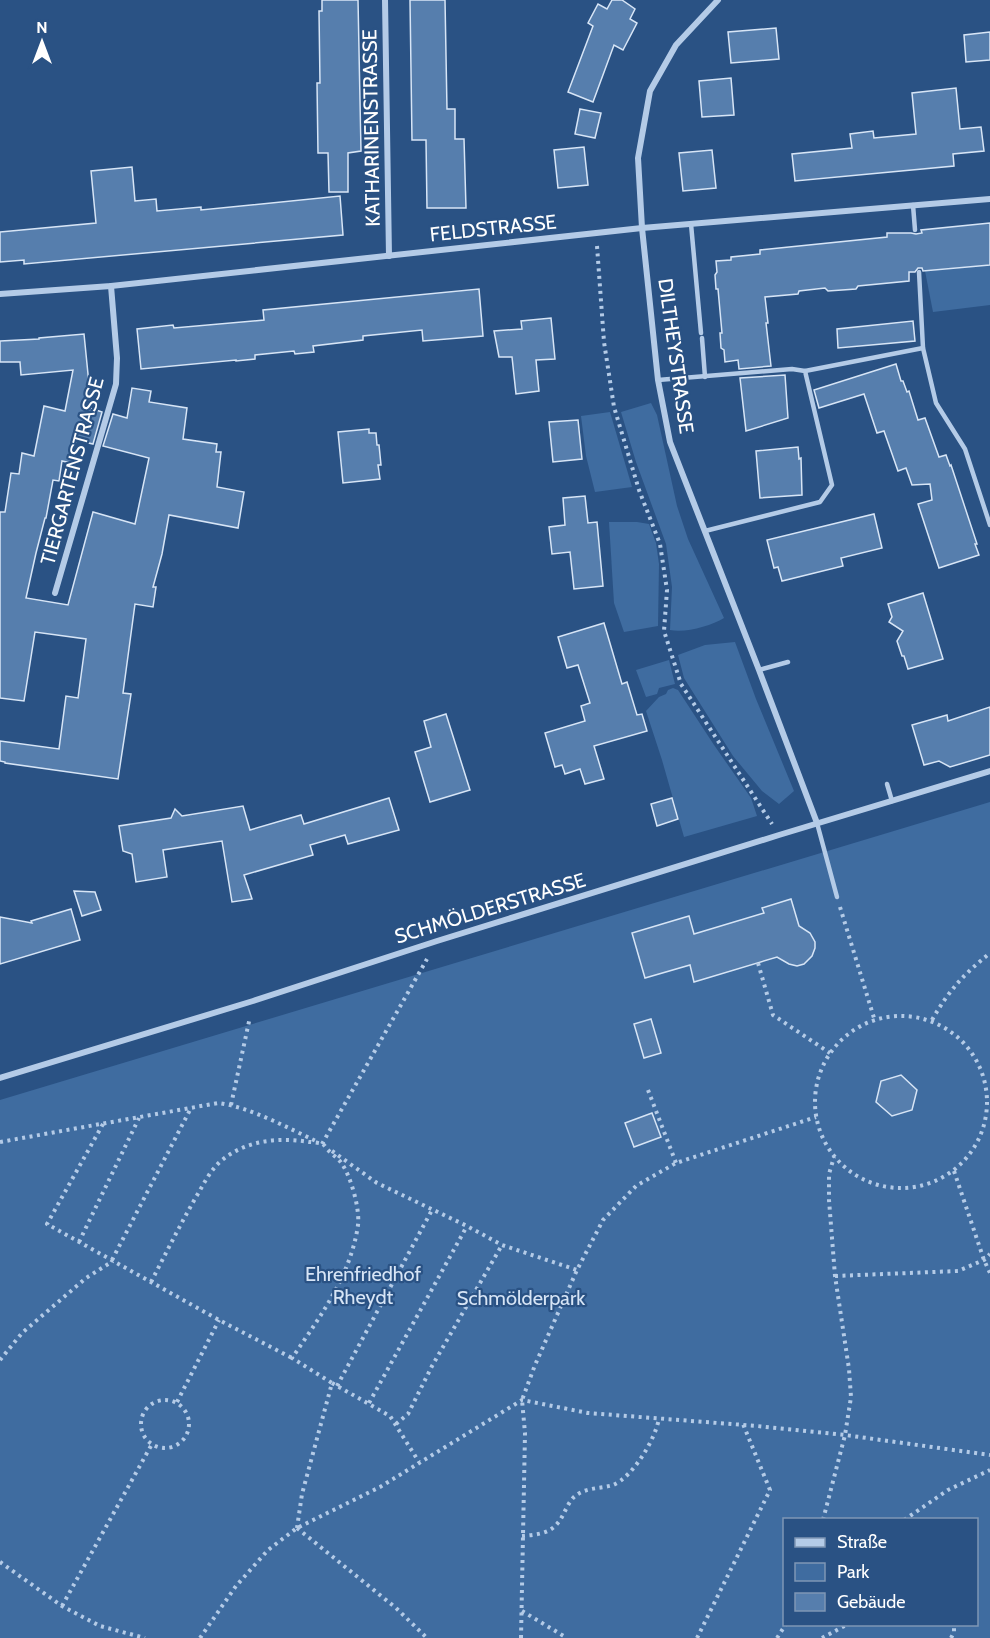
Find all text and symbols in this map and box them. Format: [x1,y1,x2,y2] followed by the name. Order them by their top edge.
[12,12,72,72] north arrow
[36,18,48,37] text: N
[357,29,385,227] street label: KATHARINENSTRASSE
[428,209,558,247] street label: FELDSTRASSE
[653,277,699,435] street label: DILTHEYSTRASSE
[35,374,109,568] street label: TIERGARTENSTRASSE
[392,868,588,948] street label: SCHMÖLDERSTRASSE
[305,1262,421,1309] park label: Ehrenfriedhof Rheydt
[457,1286,585,1310] park label: Schmölderpark
[783,1518,978,1626] legend
[837,1531,887,1553] text: Straße
[837,1561,870,1583] text: Park
[837,1591,906,1613] text: Gebäude

